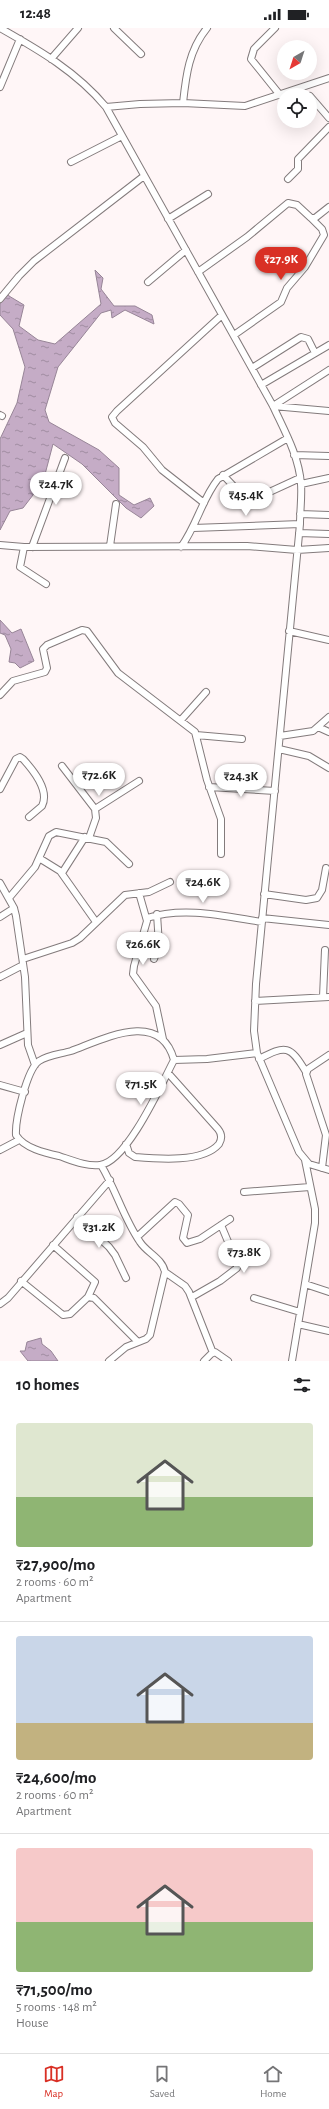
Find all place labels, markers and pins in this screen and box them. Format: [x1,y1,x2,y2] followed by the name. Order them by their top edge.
[248,247,314,281] pin: ₹27.9K
[23,472,89,506] pin: ₹24.7K
[213,483,279,517] pin: ₹45.4K
[66,763,132,797] pin: ₹72.6K
[208,764,274,798] pin: ₹24.3K
[170,870,236,904] pin: ₹24.6K
[110,932,176,966] pin: ₹26.6K
[108,1072,174,1106] pin: ₹71.5K
[66,1215,132,1249] pin: ₹31.2K
[211,1240,277,1274] pin: ₹73.8K

